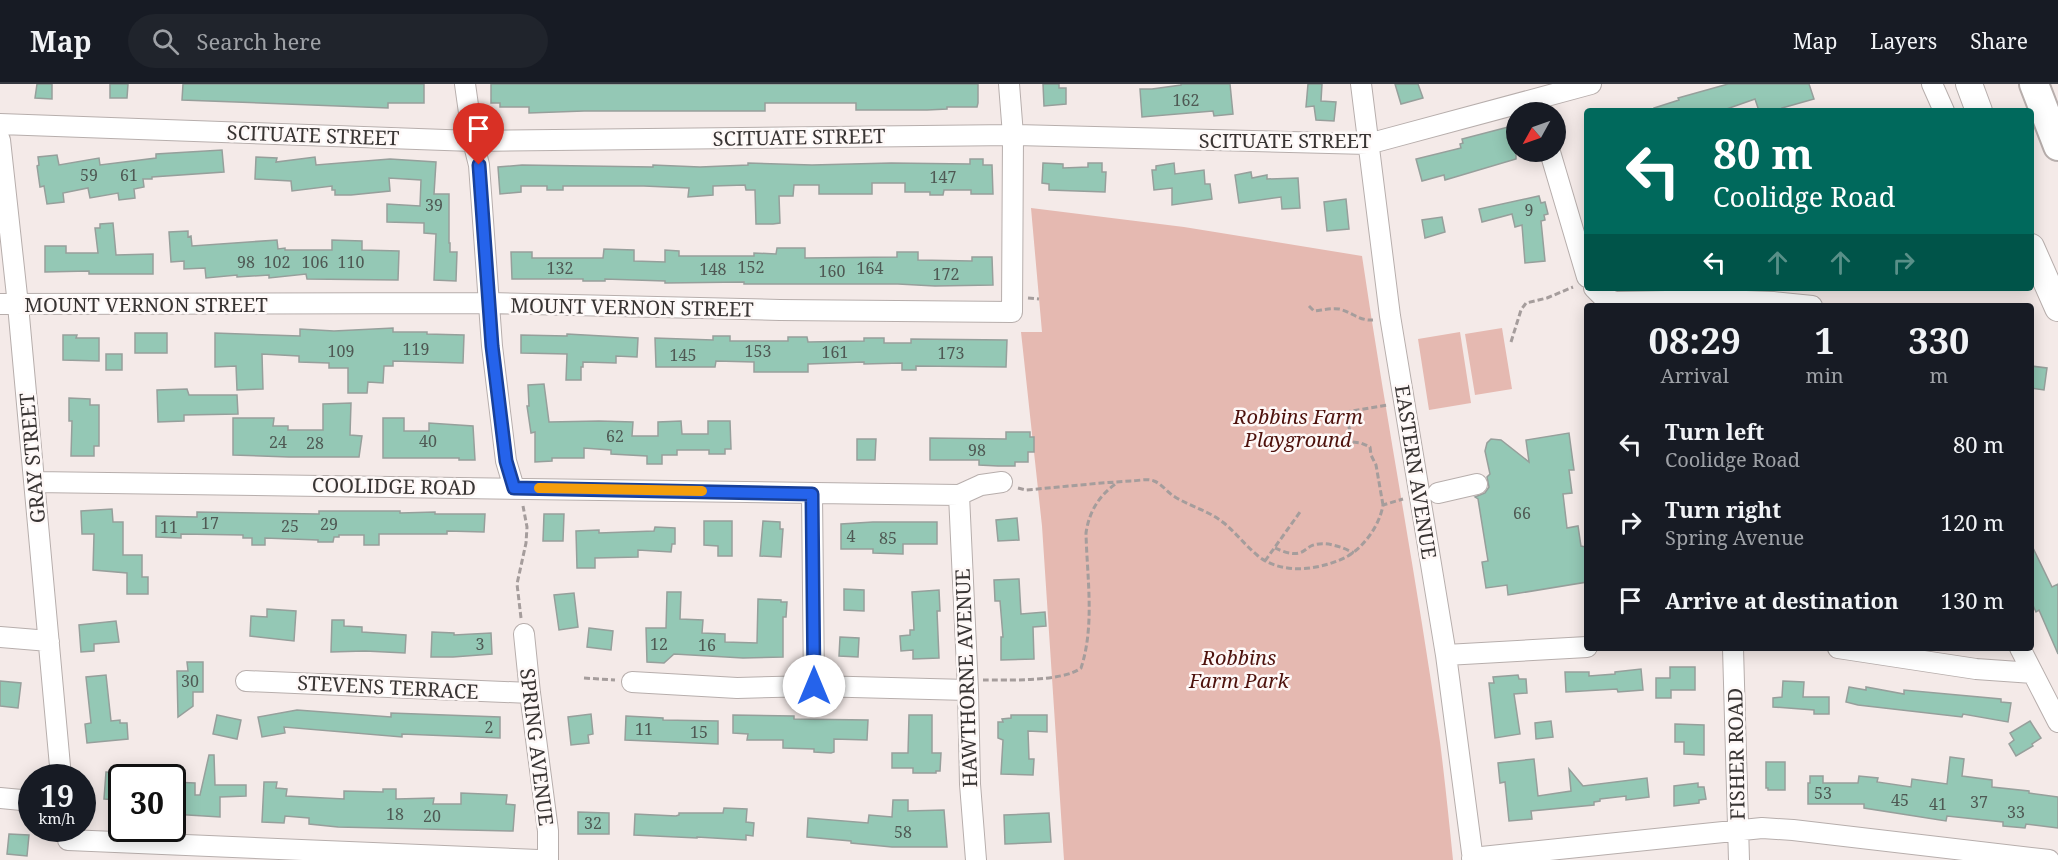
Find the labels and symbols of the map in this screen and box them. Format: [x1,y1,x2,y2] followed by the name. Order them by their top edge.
[1173,89,1199,111] house number: 162
[1506,102,1566,162] north arrow
[453,103,504,165] pin
[226,118,400,152] street label: SCITUATE STREET
[712,122,886,152] street label: SCITUATE STREET
[1199,127,1371,154] street label: SCITUATE STREET
[80,164,98,186] house number: 59
[120,164,138,186] house number: 61
[930,166,956,188] house number: 147
[425,194,443,216] house number: 39
[1525,199,1533,221] house number: 9
[237,251,255,273] house number: 98
[264,251,290,273] house number: 102
[302,251,328,273] house number: 106
[338,251,364,273] house number: 110
[738,256,764,278] house number: 152
[547,257,573,279] house number: 132
[857,257,883,279] house number: 164
[700,258,726,280] house number: 148
[819,260,845,282] house number: 160
[933,263,959,285] house number: 172
[24,291,268,318] street label: MOUNT VERNON STREET
[510,291,754,323] street label: MOUNT VERNON STREET
[403,338,429,360] house number: 119
[328,340,354,362] house number: 109
[745,340,771,362] house number: 153
[822,341,848,363] house number: 161
[938,342,964,364] house number: 173
[670,344,696,366] house number: 145
[1389,383,1443,561] street label: EASTERN AVENUE
[13,392,51,524] street label: GRAY STREET
[1232,403,1363,453] park label: Robbins Farm Playground
[606,425,624,447] house number: 62
[419,430,437,452] house number: 40
[269,431,287,453] house number: 24
[306,432,324,454] house number: 28
[968,439,986,461] house number: 98
[312,471,476,501] street label: COOLIDGE ROAD
[1513,502,1531,524] house number: 66
[201,512,219,534] house number: 17
[320,513,338,535] house number: 29
[281,515,299,537] house number: 25
[160,516,178,538] house number: 11
[847,525,856,547] house number: 4
[879,527,897,549] house number: 85
[949,568,983,788] street label: HAWTHORNE AVENUE
[476,633,485,655] house number: 3
[650,633,668,655] house number: 12
[698,634,716,656] house number: 16
[1188,644,1290,694] park label: Robbins Farm Park
[782,654,846,718] position arrow
[514,667,560,827] street label: SPRING AVENUE
[297,669,479,705] street label: STEVENS TERRACE
[181,670,199,692] house number: 30
[1721,688,1751,820] street label: FISHER ROAD
[485,716,493,738] house number: 2
[635,718,653,740] house number: 11
[690,721,708,743] house number: 15
[108,764,186,842] speed limit sign: 30
[1814,782,1832,804] house number: 53
[1891,789,1909,811] house number: 45
[1970,791,1988,813] house number: 37
[1929,793,1947,815] house number: 41
[2007,801,2025,823] house number: 33
[386,803,404,825] house number: 18
[423,805,441,827] house number: 20
[584,812,602,834] house number: 32
[894,821,912,843] house number: 58

